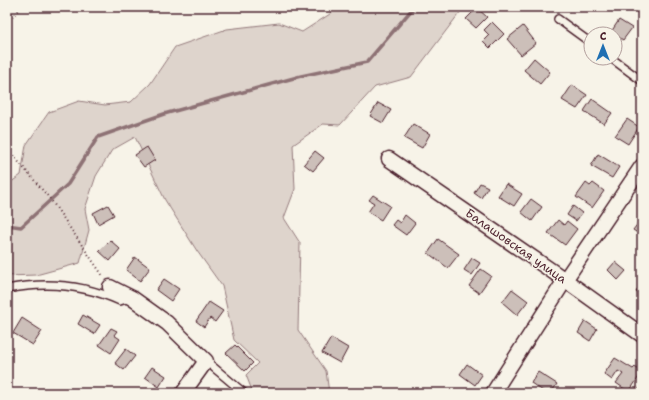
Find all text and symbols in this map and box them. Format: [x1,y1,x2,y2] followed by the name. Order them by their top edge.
[583,26,623,66] north arrow
[600,29,607,44] text: С
[462,205,570,287] street label: Балашовская улица

